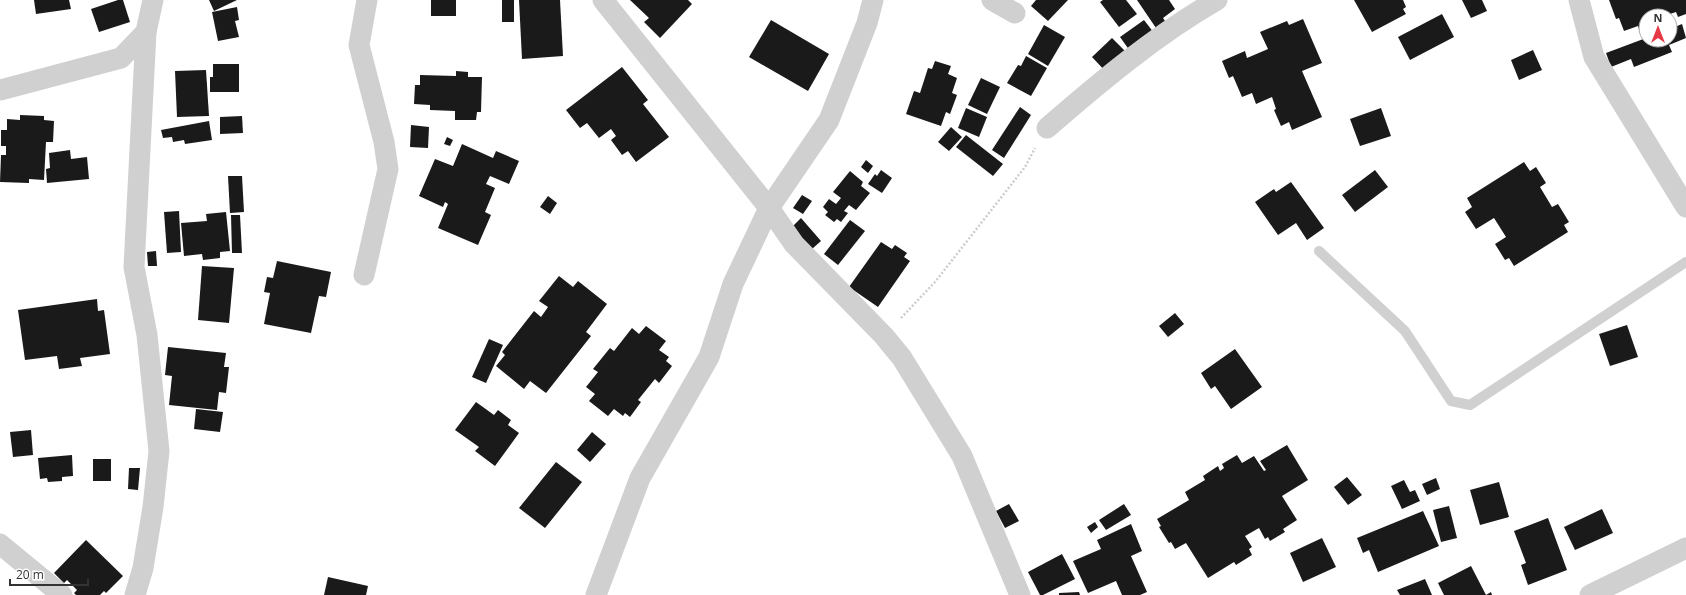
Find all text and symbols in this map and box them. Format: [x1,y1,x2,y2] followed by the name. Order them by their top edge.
[1638,8,1678,48] north arrow
[1654,10,1662,25] text: N
[10,561,88,587] scale bar
[16,566,44,583] text: 20 m

